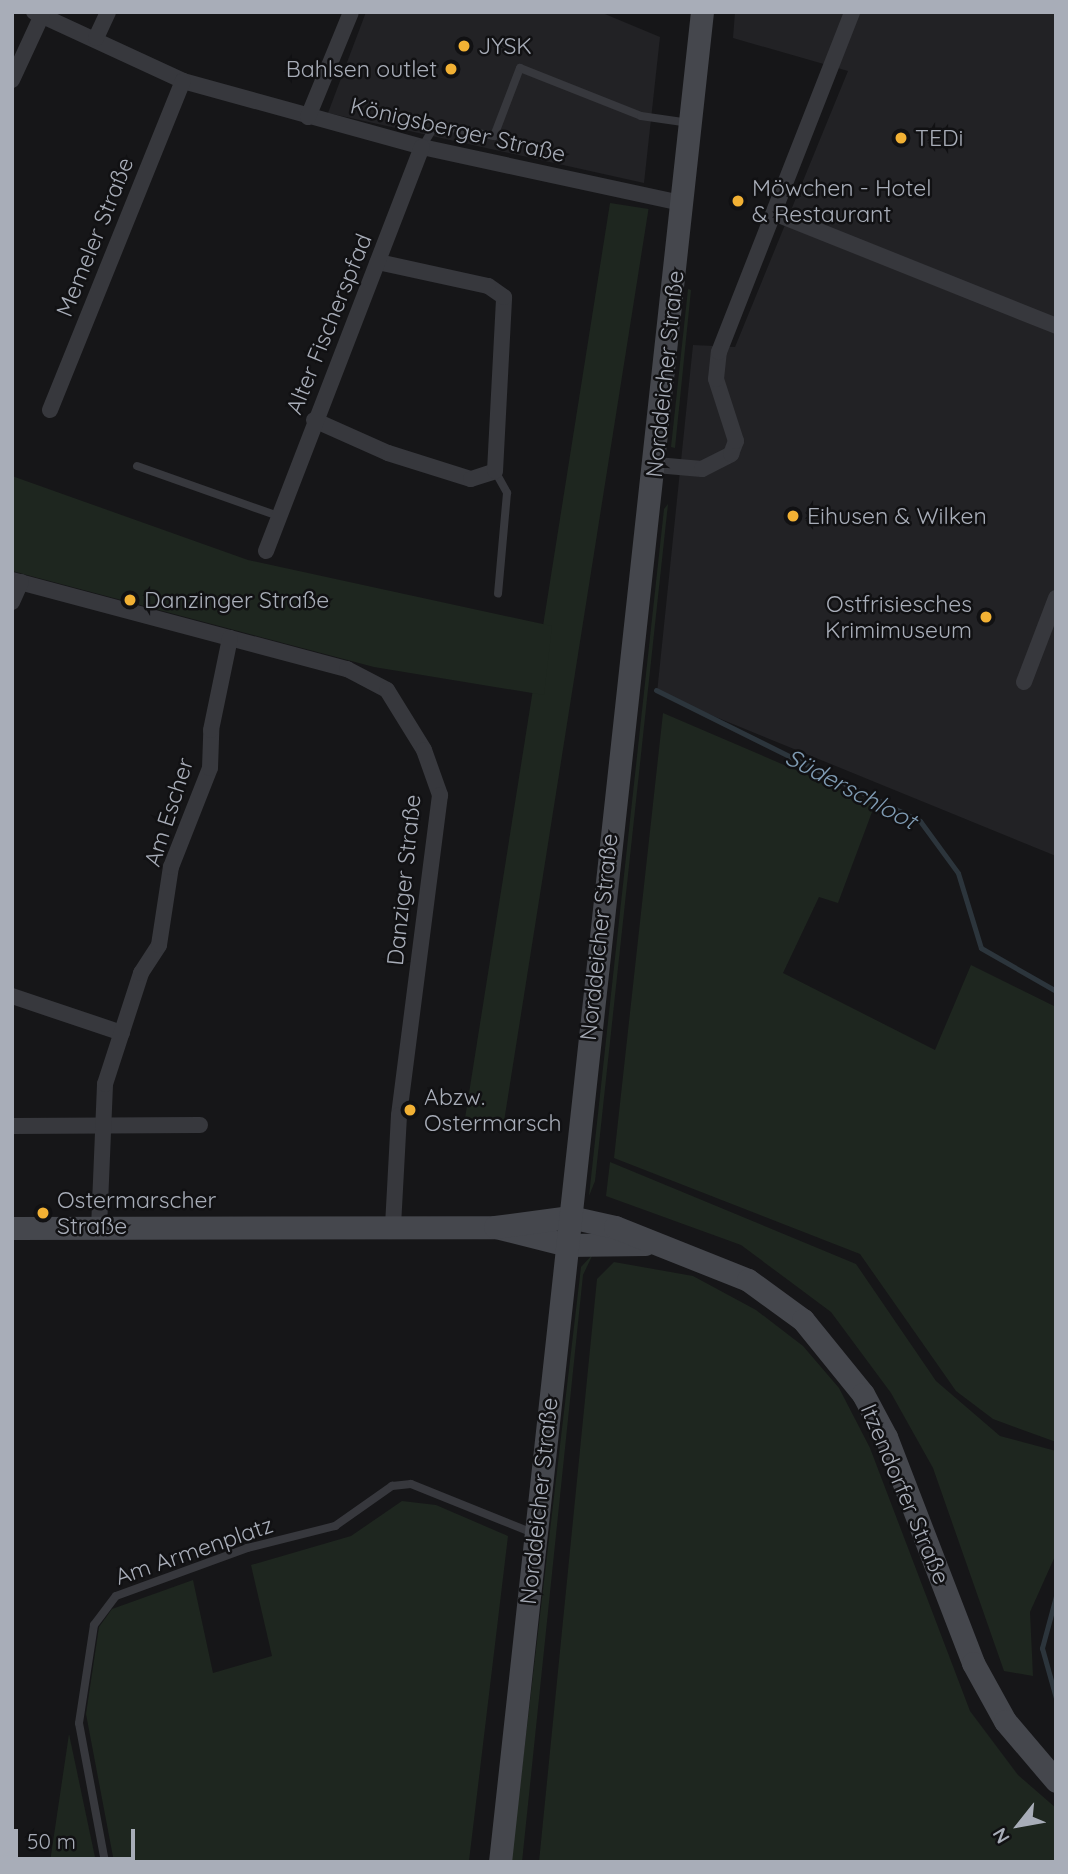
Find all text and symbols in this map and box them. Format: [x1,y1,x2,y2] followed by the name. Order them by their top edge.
[478,32,532,60] place label: JYSK
[456,38,472,54] marker: JYSK
[286,55,437,83] place label: Bahlsen outlet
[443,61,459,77] marker: Bahlsen outlet
[348,92,568,168] street label: Königsberger Straße
[915,124,963,152] place label: TEDi
[893,130,909,146] marker: TEDi
[50,153,140,321] street label: Memeler Straße
[752,174,931,228] place label: Möwchen - Hotel & Restaurant
[730,193,746,209] marker: Möwchen - Hotel & Restaurant
[280,230,378,418] street label: Alter Fischerspfad
[640,269,690,479] street label: Norddeicher Straße
[807,502,987,530] place label: Eihusen & Wilken
[785,508,801,524] marker: Eihusen & Wilken
[144,586,329,614] place label: Danzinger Straße
[825,590,972,644] place label: Ostfrisiesches Krimimuseum
[122,592,138,608] marker: Danzinger Straße
[978,609,994,625] marker: Ostfrisiesches Krimimuseum
[781,742,921,836] water label: Süderschloot
[138,754,200,870] street label: Am Escher
[381,793,427,967] street label: Danziger Straße
[574,832,624,1042] street label: Norddeicher Straße
[424,1083,561,1137] place label: Abzw. Ostermarsch
[402,1102,418,1118] marker: Abzw. Ostermarsch
[57,1186,216,1240] place label: Ostermarscher Straße
[35,1205,51,1221] marker: Ostermarscher Straße
[514,1396,564,1606] street label: Norddeicher Straße
[855,1400,955,1588] street label: Itzendorfer Straße
[111,1511,277,1591] street label: Am Armenplatz
[984,1790,1054,1860] north arrow
[18,1814,138,1858] scale bar
[987,1824,1015,1848] text: N
[27,1828,76,1854] text: 50 m

